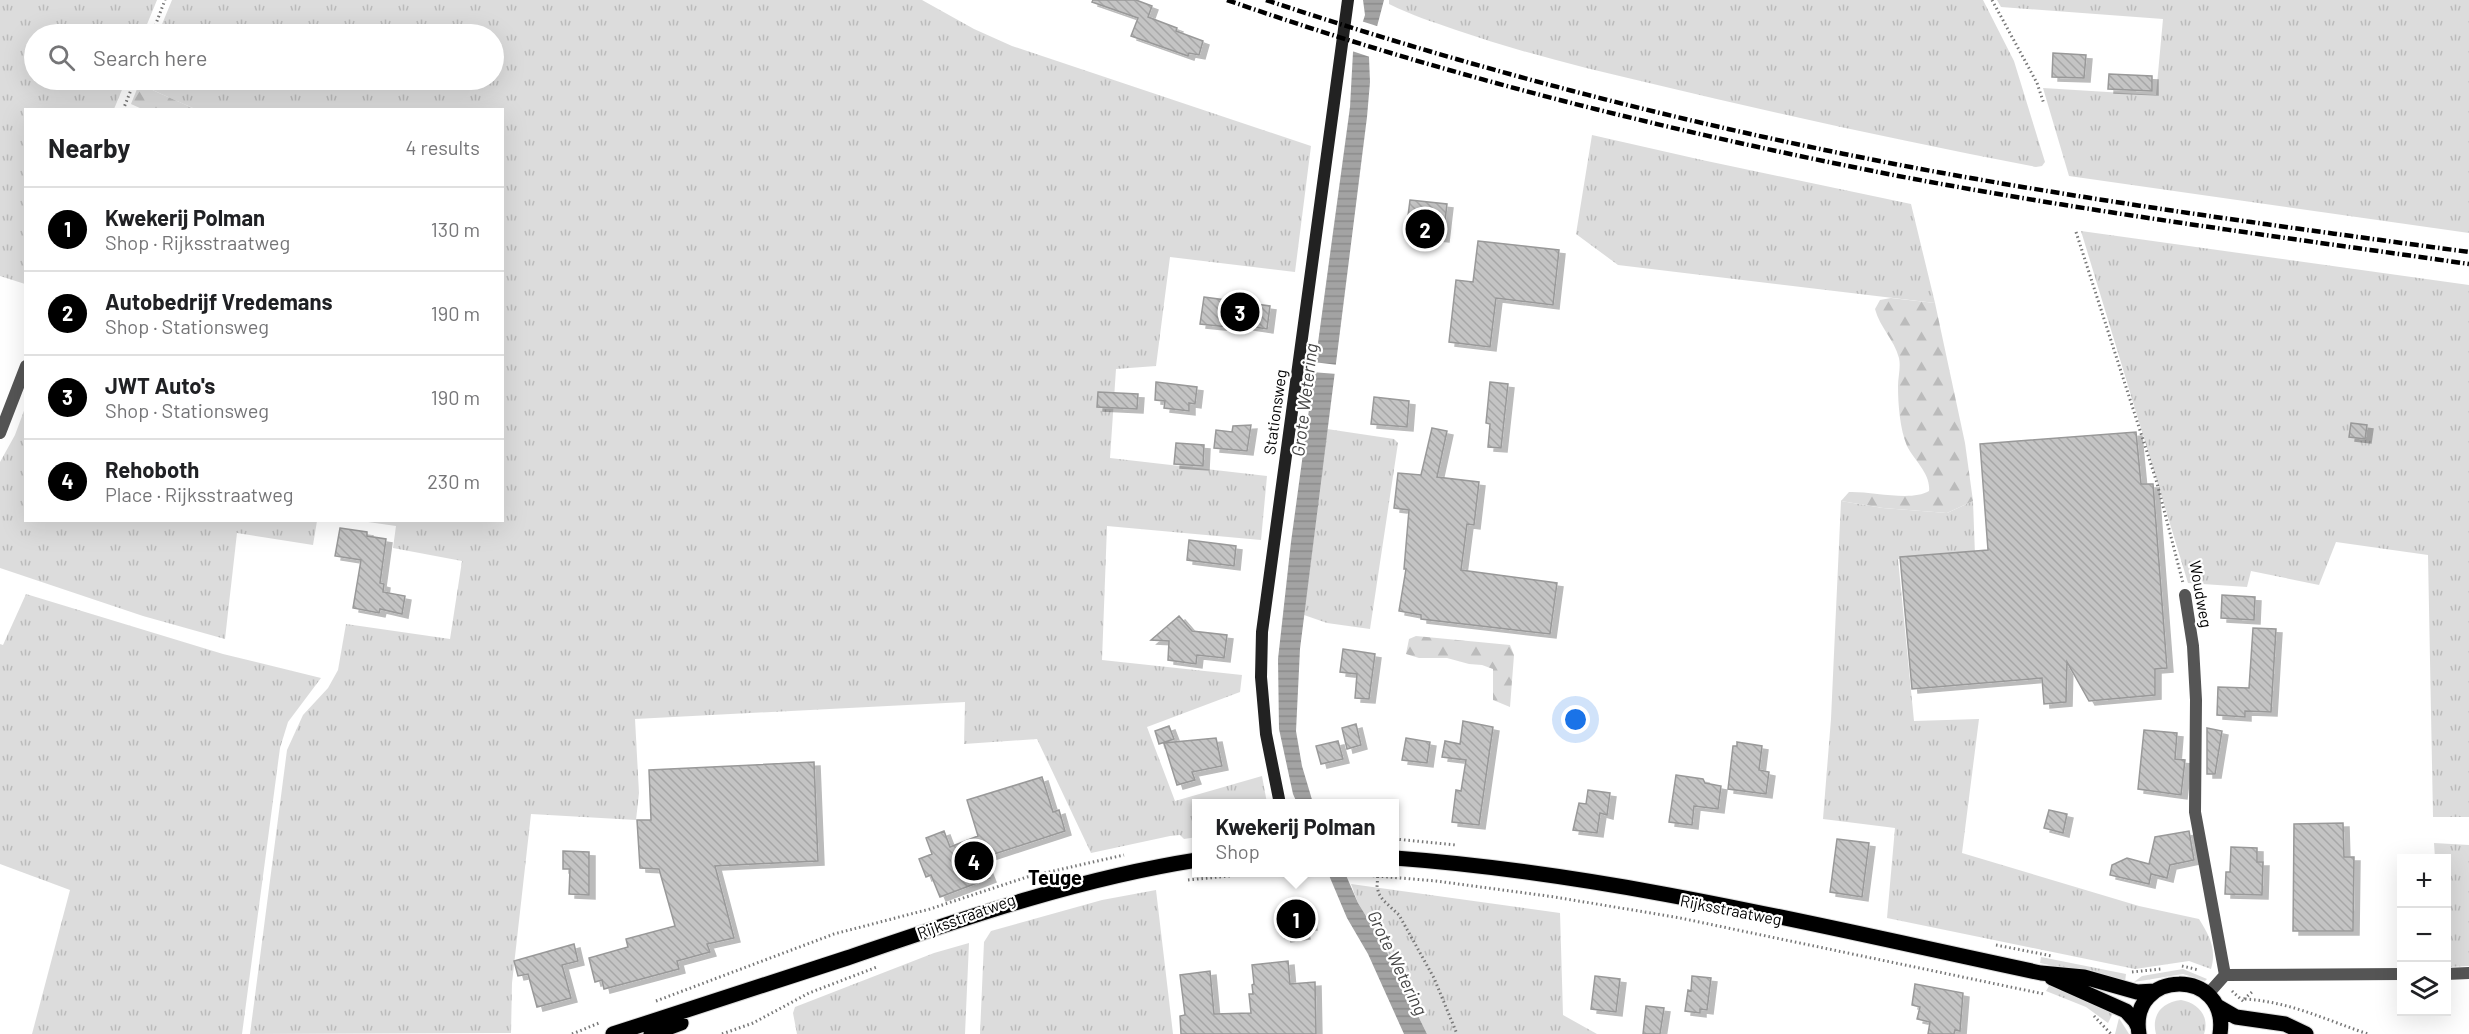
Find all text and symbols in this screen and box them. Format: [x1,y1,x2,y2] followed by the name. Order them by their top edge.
[24,24,504,90] search box
[45,41,78,74] icon: search
[93,44,207,70] text: Search here
[48,132,130,163] text: Nearby
[405,135,480,159] text: 4 results
[105,204,265,230] text: Kwekerij Polman
[1406,206,1444,252] pin: 2
[64,217,71,241] text: 1
[431,217,480,241] text: 130 m
[105,230,290,254] text: Shop · Rijksstraatweg
[105,288,333,314] text: Autobedrijf Vredemans
[1220,290,1260,334] pin: 3
[62,301,73,325] text: 2
[431,301,480,325] text: 190 m
[105,314,269,338] text: Shop · Stationsweg
[1286,342,1322,458] water label: Grote Wetering
[1259,368,1290,456] street label: Stationsweg
[105,372,215,398] text: JWT Auto's
[62,385,73,409] text: 3
[431,385,480,409] text: 190 m
[105,398,269,422] text: Shop · Stationsweg
[105,456,199,482] text: Rehoboth
[61,469,74,493] text: 4
[427,469,480,493] text: 230 m
[105,482,294,506] text: Place · Rijksstraatweg
[2186,559,2217,629] street label: Woudweg
[1561,705,1590,734] your location
[1192,799,1399,877] popup
[1215,813,1376,839] text: Kwekerij Polman
[954,838,994,884] pin: 4
[1215,839,1260,863] text: Shop
[2397,854,2451,1016] map controls
[2397,854,2451,908] button: +
[1028,865,1082,889] district label: Teuge
[914,889,1017,942] street label: Rijksstraatweg
[1679,890,1783,929] street label: Rijksstraatweg
[1276,896,1316,942] pin: 1
[1363,907,1433,1019] water label: Grote Wetering
[2397,908,2451,962] button: −
[2397,962,2451,1016] button: layers

